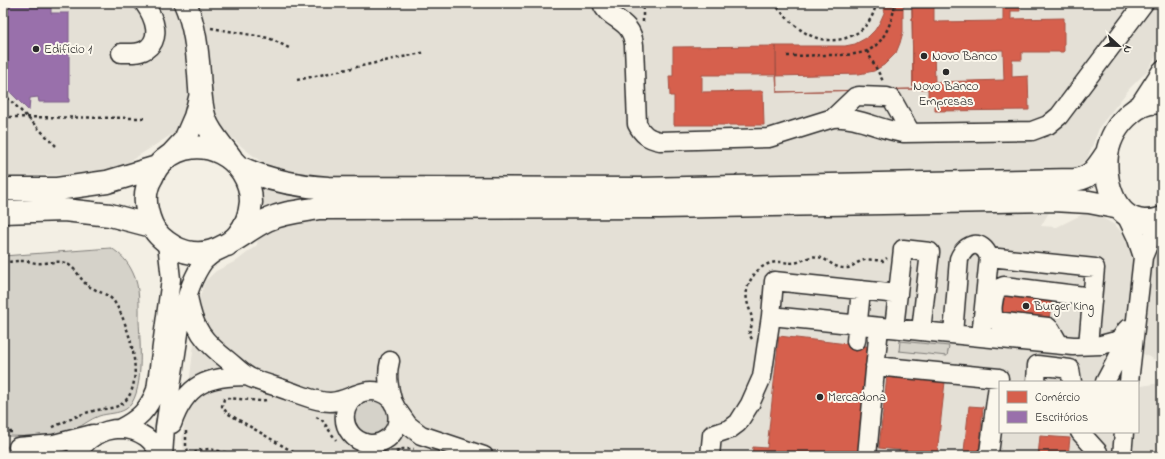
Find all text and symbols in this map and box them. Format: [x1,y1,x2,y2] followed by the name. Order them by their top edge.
[1099,26,1139,66] north arrow
[44,40,92,59] place label: Edifício 1
[1119,43,1136,56] text: N
[31,44,41,54] marker: Edifício 1
[932,47,998,66] place label: Novo Banco
[919,51,929,61] marker: Novo Banco
[941,67,951,77] marker: Novo Banco Empresas
[913,77,979,111] place label: Novo Banco Empresas
[1033,297,1094,317] place label: Burger King
[1021,301,1031,311] marker: Burger King
[999,381,1139,433] legend
[828,388,886,407] place label: Mercadona
[1035,389,1080,407] text: Comércio
[815,392,825,402] marker: Mercadona
[1035,409,1088,427] text: Escritórios

